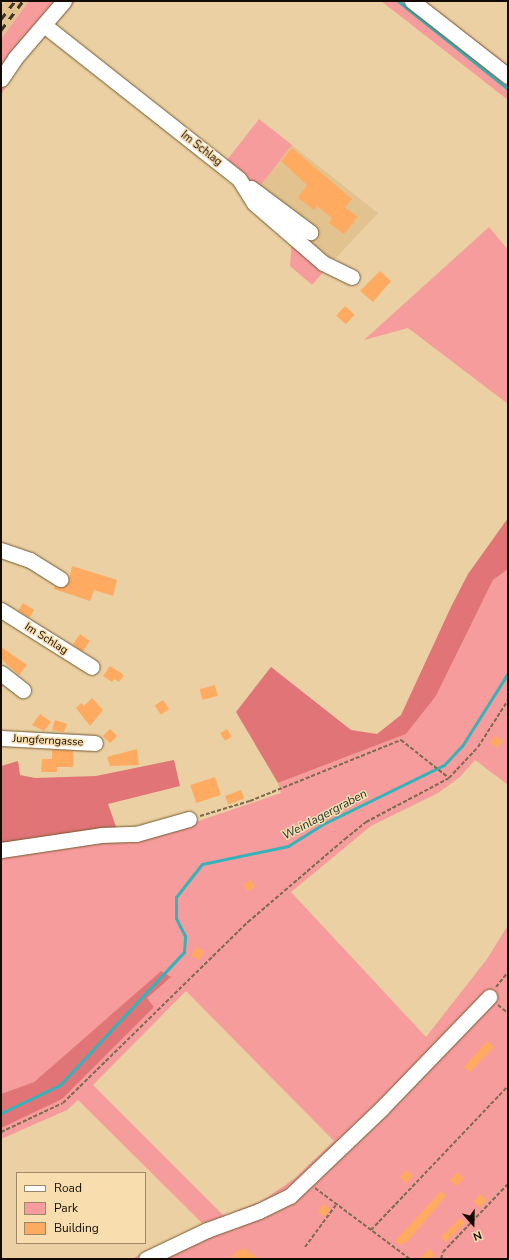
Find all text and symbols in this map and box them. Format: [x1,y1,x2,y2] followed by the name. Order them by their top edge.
[178,129,224,169] street label: Im Schlag
[22,621,70,657] street label: Im Schlag
[12,733,84,749] street label: Jungferngasse
[280,787,370,843] water label: Weinlagergraben
[16,1172,146,1244] legend
[54,1180,82,1196] text: Road
[54,1200,78,1216] text: Park
[453,1204,493,1244] north arrow
[54,1220,99,1236] text: Building
[471,1227,484,1244] text: N

